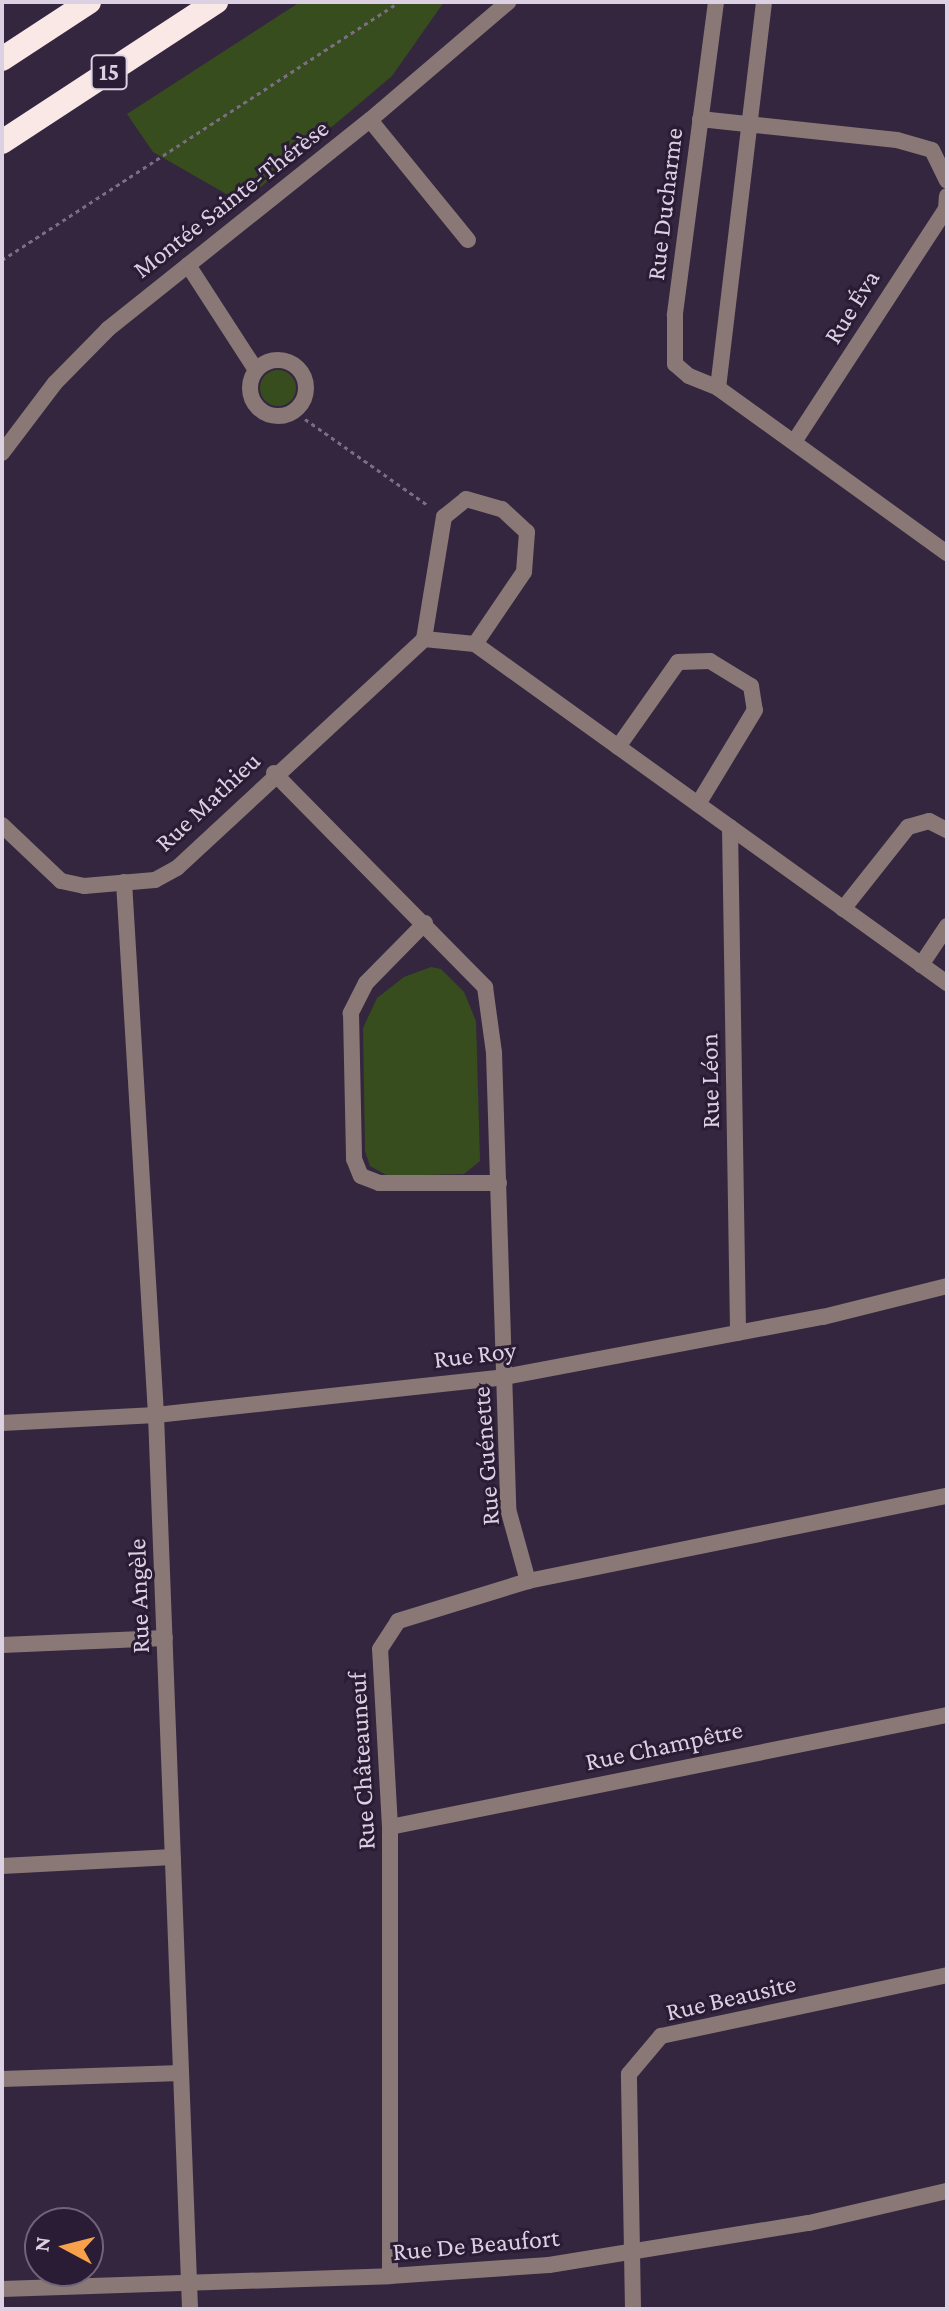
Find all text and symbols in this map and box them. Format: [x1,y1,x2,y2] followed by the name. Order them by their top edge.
[89,52,129,92] road number: 15
[127,113,335,285] street label: Montée Sainte-Thérèse
[640,126,690,282] street label: Rue Ducharme
[817,264,887,350] street label: Rue Éva
[149,745,267,859] street label: Rue Mathieu
[694,1033,726,1129] street label: Rue Léon
[432,1334,518,1376] street label: Rue Roy
[466,1385,506,1527] street label: Rue Guénette
[121,1538,157,1654] street label: Rue Angèle
[342,1671,382,1851] street label: Rue Châteauneuf
[582,1714,746,1778] street label: Rue Champêtre
[663,1968,799,2028] street label: Rue Beausite
[24,2207,104,2287] north arrow
[391,2222,561,2268] street label: Rue De Beaufort
[28,2235,55,2253] text: N

